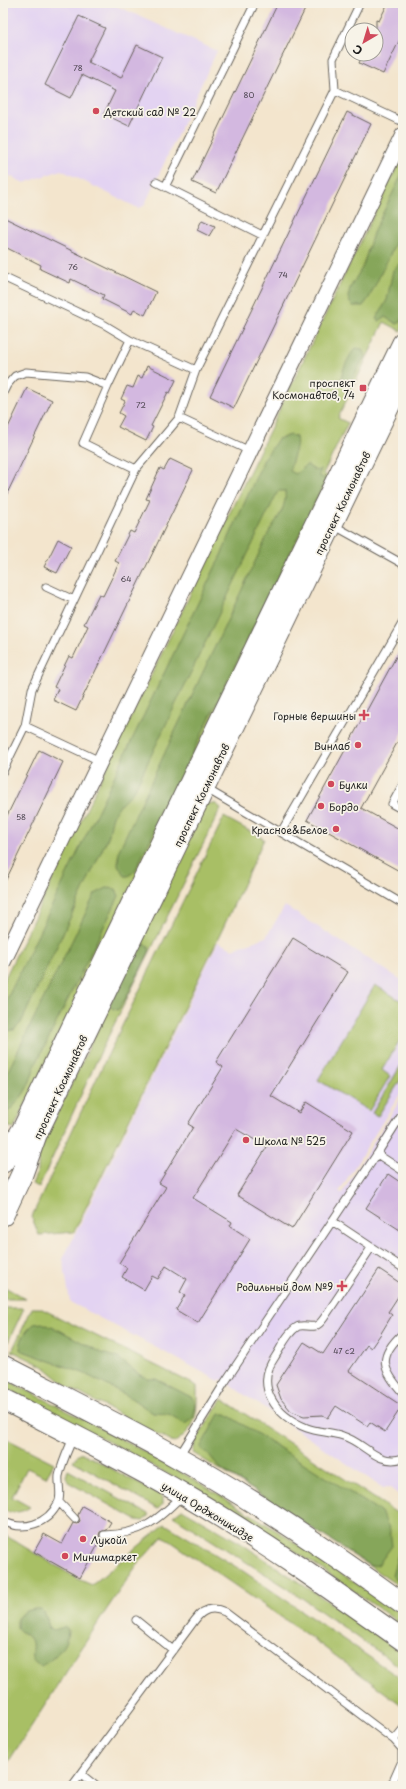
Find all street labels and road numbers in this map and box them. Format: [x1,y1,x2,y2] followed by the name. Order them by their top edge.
[310,448,374,557] street label: проспект Космонавтов
[169,740,233,849] street label: проспект Космонавтов
[29,1032,91,1142] street label: проспект Космонавтов
[159,1477,258,1545] street label: улица Орджоникидзе

